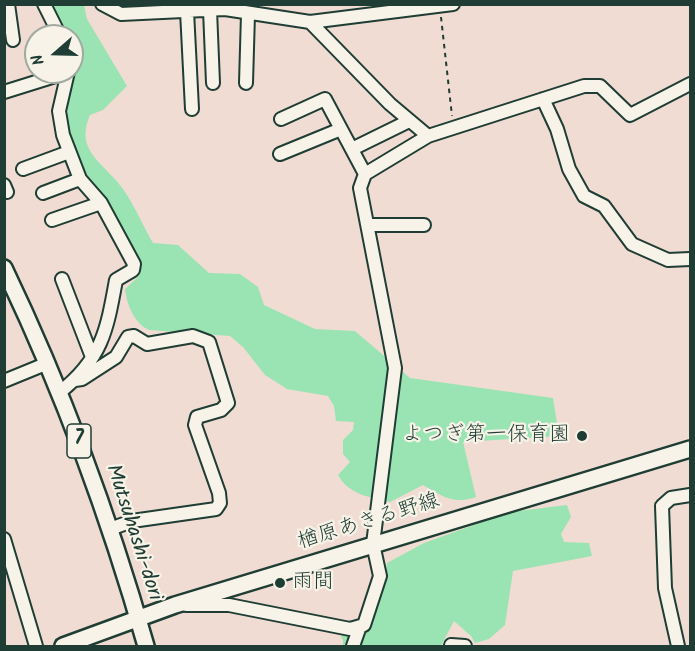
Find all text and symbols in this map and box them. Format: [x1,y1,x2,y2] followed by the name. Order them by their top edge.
[24,24,84,84] north arrow
[25,51,52,69] text: N
[402,423,570,449] place label: よつぎ第一保育園
[67,424,91,458] road number: 7
[575,429,589,443] marker: よつぎ第一保育園
[98,462,166,604] street label: Mutsuhashi-dori
[295,489,443,557] street label: 楢原あきる野線
[292,570,334,596] place label: 雨間
[273,576,287,590] marker: 雨間

